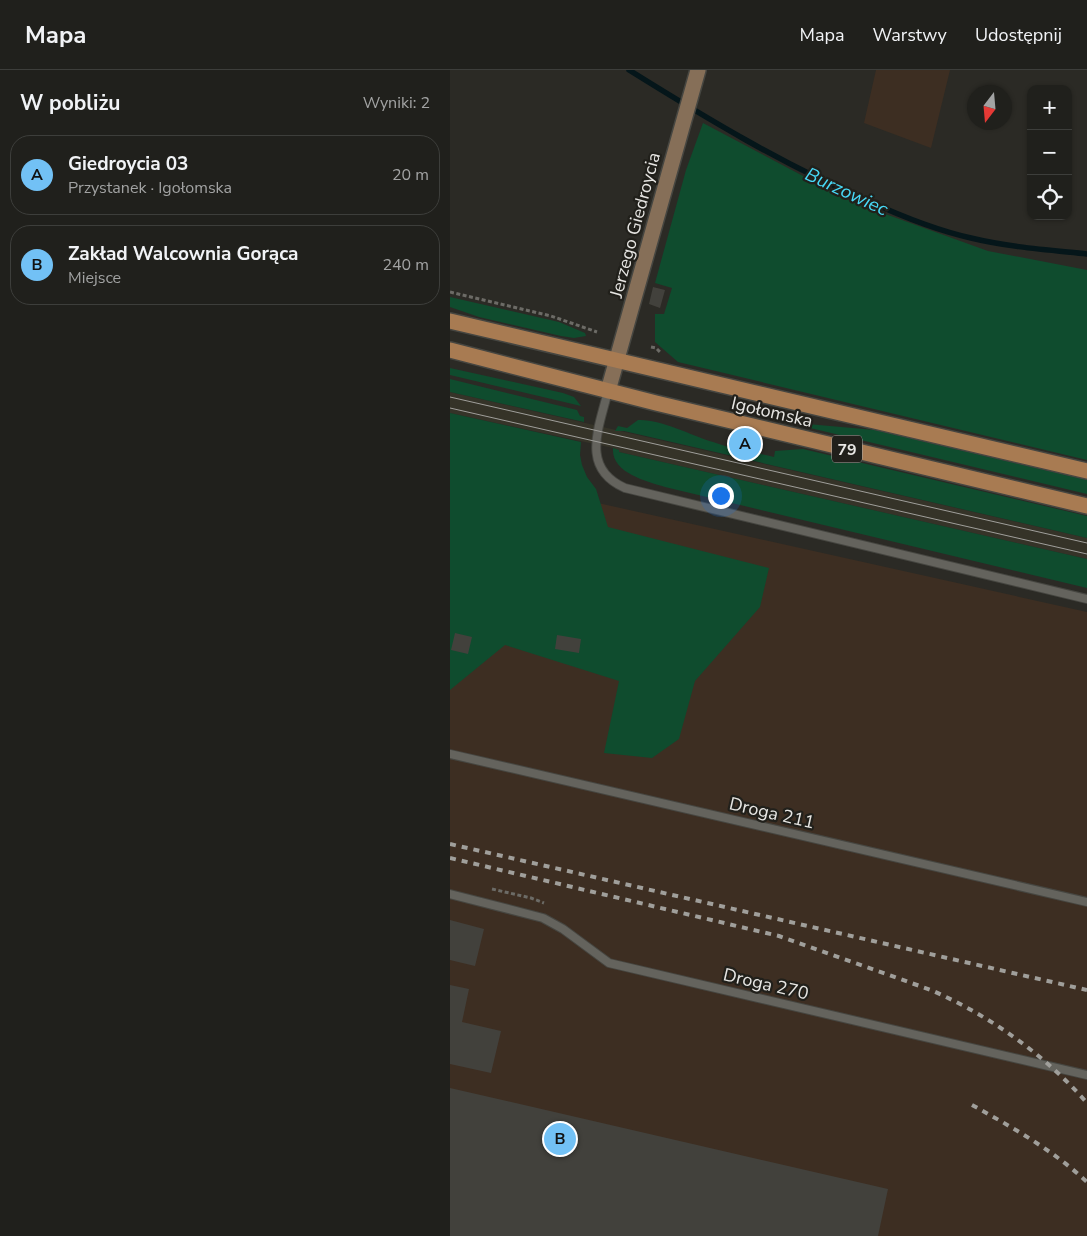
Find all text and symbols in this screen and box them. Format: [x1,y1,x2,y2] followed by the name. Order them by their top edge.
[25,19,87,51] text: Mapa
[800,23,844,47] text: Mapa
[872,23,947,47] text: Warstwy
[975,23,1062,47] text: Udostępnij
[967,85,1012,130] north arrow
[1027,85,1072,220] map controls
[1027,85,1072,130] button: +
[20,89,121,117] text: W pobliżu
[363,92,430,114] text: Wyniki: 2
[1027,130,1072,175] button: −
[604,150,666,301] street label: Jerzego Giedroycia
[68,151,189,177] text: Giedroycia 03
[801,161,892,223] water label: Burzowiec
[31,164,43,186] text: A
[392,164,429,186] text: 20 m
[1027,175,1072,220] button: locate
[68,177,232,199] text: Przystanek · Igołomska
[68,241,298,267] text: Zakład Walcownia Gorąca
[31,254,43,276] text: B
[382,254,429,276] text: 240 m
[68,267,121,289] text: Miejsce
[729,391,815,433] street label: Igołomska
[729,425,761,463] pin: A
[832,436,862,462] road number: 79
[708,483,734,509] your location
[727,792,817,834] street label: Droga 211
[721,963,811,1005] street label: Droga 270
[544,1120,576,1158] pin: B

